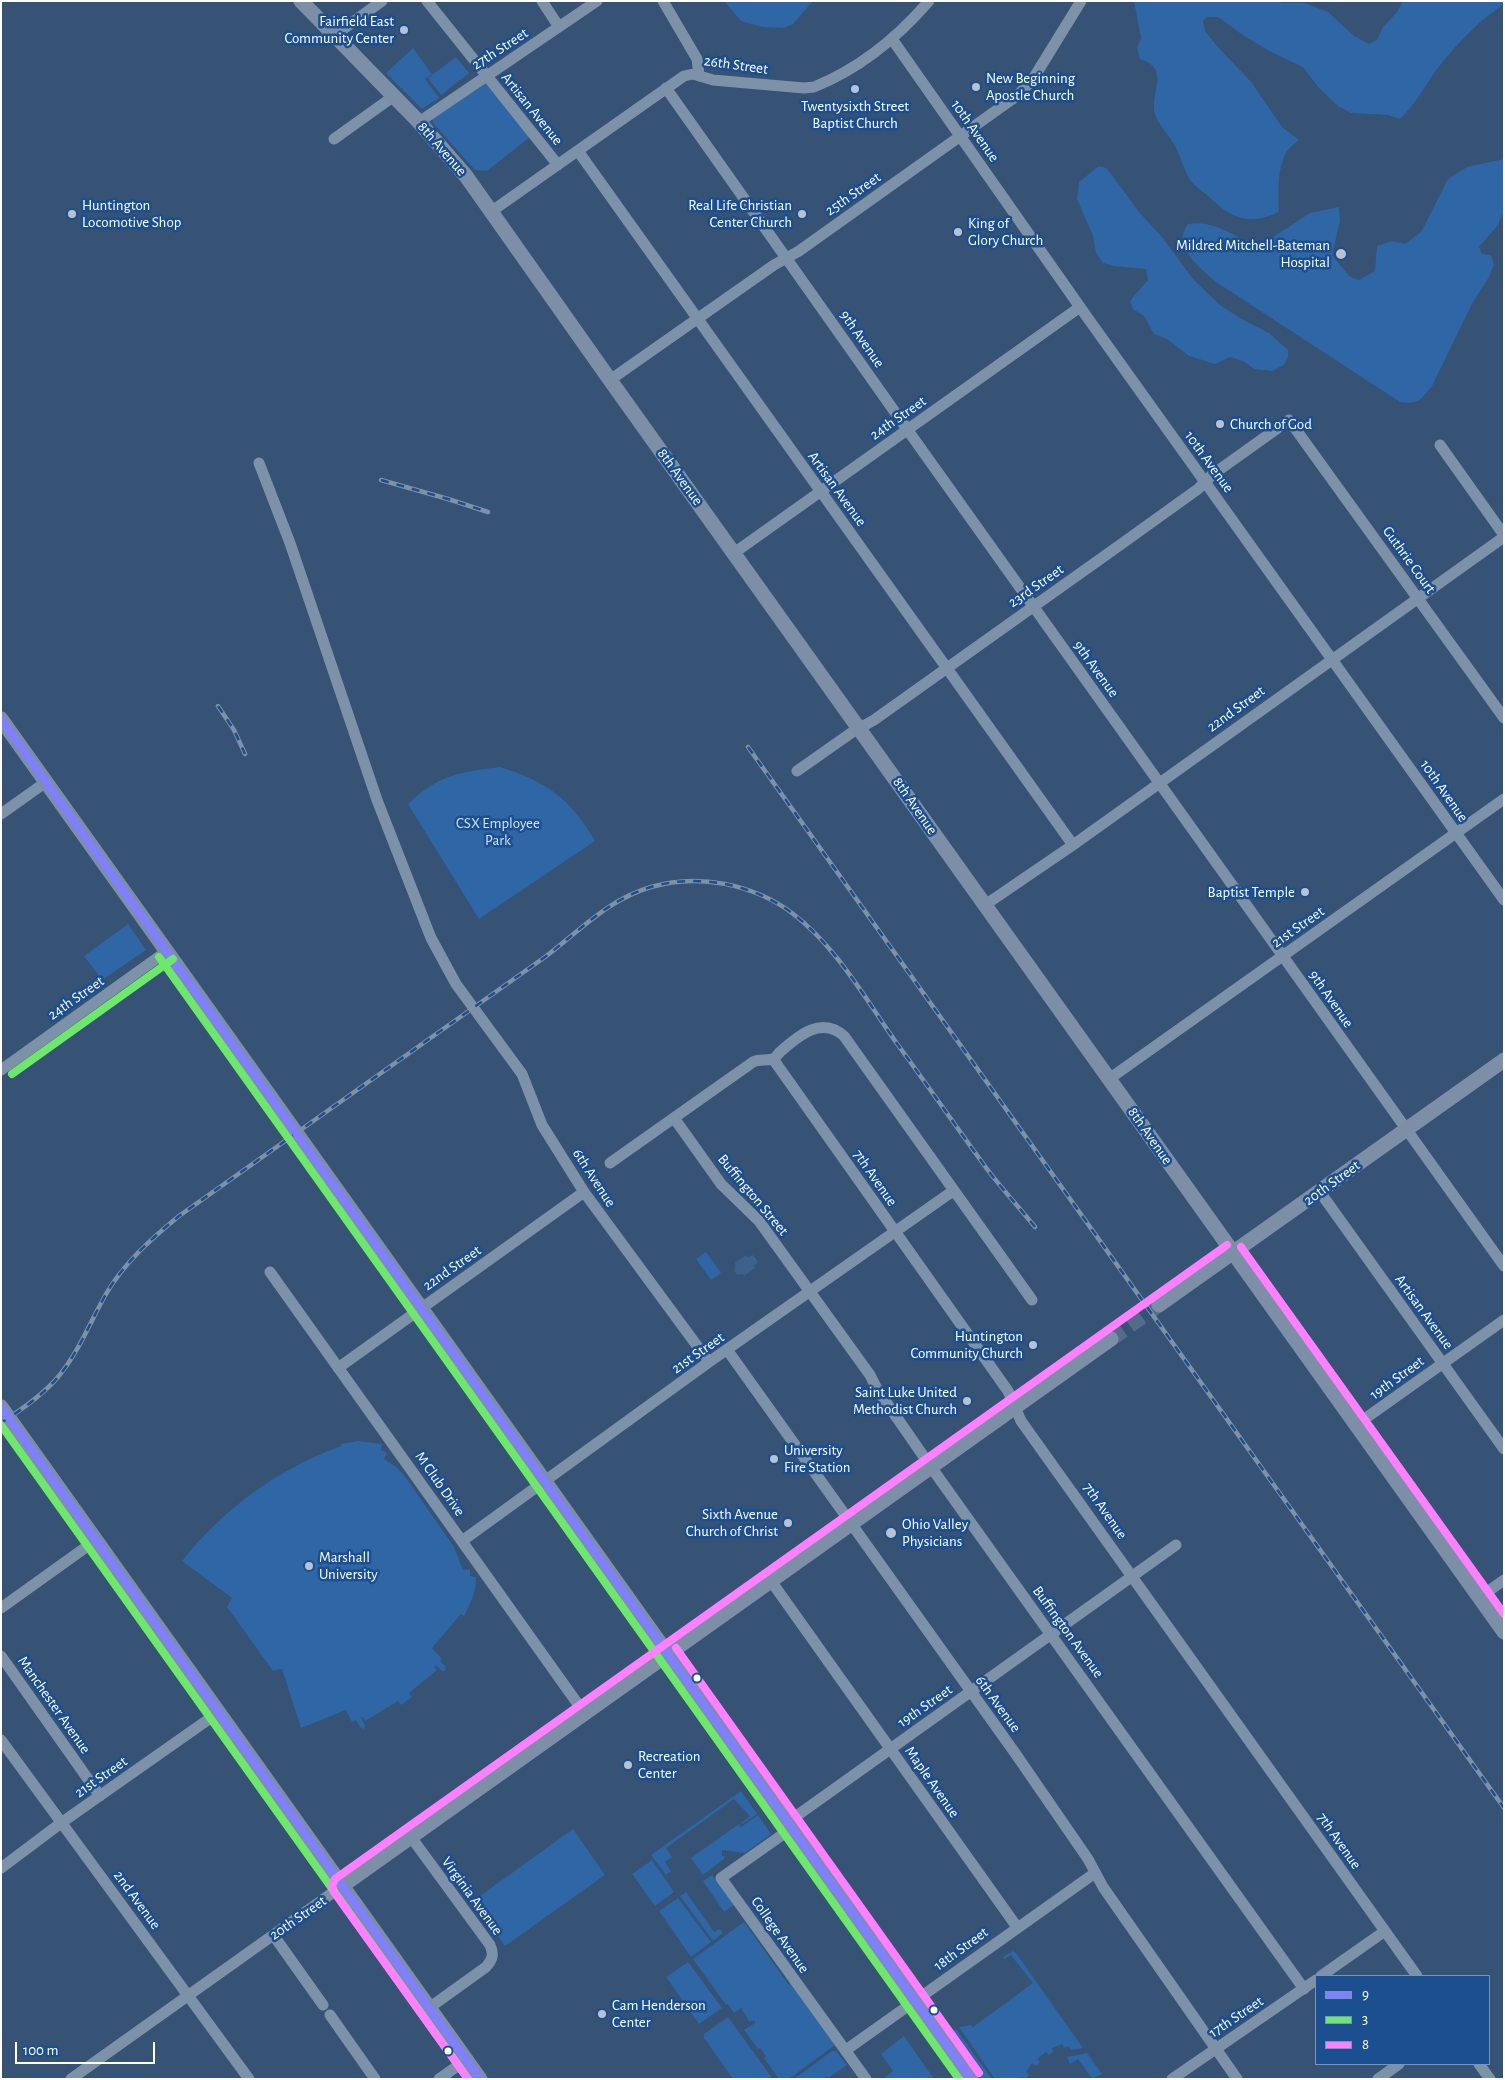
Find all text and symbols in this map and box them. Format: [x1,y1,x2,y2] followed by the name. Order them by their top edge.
[284,12,394,47] place label: Fairfield East Community Center
[398,24,410,36] marker: Fairfield East Community Center
[468,24,532,74] street label: 27th Street
[703,52,769,78] street label: 26th Street
[497,69,567,149] street label: Artisan Avenue
[986,69,1075,104] place label: New Beginning Apostle Church
[970,81,982,93] marker: New Beginning Apostle Church
[849,83,861,95] marker: Twentysixth Street Baptist Church
[947,96,1003,166] street label: 10th Avenue
[801,97,909,132] place label: Twentysixth Street Baptist Church
[414,118,470,180] street label: 8th Avenue
[822,168,884,220] street label: 25th Street
[82,196,181,231] place label: Huntington Locomotive Shop
[688,196,792,231] place label: Real Life Christian Center Church
[66,208,78,220] marker: Huntington Locomotive Shop
[796,208,808,220] marker: Real Life Christian Center Church
[968,214,1043,249] place label: King of Glory Church
[952,226,964,238] marker: King of Glory Church
[1176,236,1330,271] place label: Mildred Mitchell-Bateman Hospital
[1334,247,1348,261] marker: Mildred Mitchell-Bateman Hospital
[836,307,888,371] street label: 9th Avenue
[866,392,930,444] street label: 24th Street
[1230,415,1312,433] place label: Church of God
[1214,418,1226,430] marker: Church of God
[1181,428,1237,496] street label: 10th Avenue
[653,445,707,509] street label: 8th Avenue
[804,448,870,530] street label: Artisan Avenue
[1379,523,1439,597] street label: Guthrie Court
[1005,560,1067,612] street label: 23rd Street
[1069,637,1123,701] street label: 9th Avenue
[1204,682,1268,736] street label: 22nd Street
[1416,756,1472,826] street label: 10th Avenue
[889,774,941,838] street label: 8th Avenue
[456,814,540,849] park label: CSX Employee Park
[1208,883,1295,901] place label: Baptist Temple
[1299,886,1311,898] marker: Baptist Temple
[1268,902,1328,952] street label: 21st Street
[1305,967,1357,1031] street label: 9th Avenue
[44,972,108,1024] street label: 24th Street
[1124,1104,1176,1168] street label: 8th Avenue
[569,1145,619,1211] street label: 6th Avenue
[849,1146,901,1210] street label: 7th Avenue
[714,1151,792,1239] street label: Buffington Street
[1300,1157,1364,1209] street label: 20th Street
[419,1241,485,1295] street label: 22nd Street
[1391,1271,1457,1353] street label: Artisan Avenue
[910,1327,1023,1362] place label: Huntington Community Church
[668,1328,728,1378] street label: 21st Street
[1027,1339,1039,1351] marker: Huntington Community Church
[1366,1352,1428,1404] street label: 19th Street
[853,1383,957,1418] place label: Saint Luke United Methodist Church
[961,1395,973,1407] marker: Saint Luke United Methodist Church
[784,1441,851,1476] place label: University Fire Station
[411,1448,469,1520] street label: M Club Drive
[768,1453,780,1465] marker: University Fire Station
[1079,1479,1131,1543] street label: 7th Avenue
[686,1505,778,1540] place label: Sixth Avenue Church of Christ
[902,1515,968,1550] place label: Ohio Valley Physicians
[782,1517,794,1529] marker: Sixth Avenue Church of Christ
[884,1526,898,1540] marker: Ohio Valley Physicians
[319,1548,378,1583] place label: Marshall University
[303,1560,315,1572] marker: Marshall University
[1029,1583,1107,1681] street label: Buffington Avenue
[14,1653,94,1757] street label: Manchester Avenue
[971,1672,1025,1736] street label: 6th Avenue
[692,1673,702,1683] unlabelled marker
[894,1681,956,1731] street label: 19th Street
[901,1743,963,1821] street label: Maple Avenue
[638,1747,700,1782] place label: Recreation Center
[71,1752,131,1802] street label: 21st Street
[622,1759,634,1771] marker: Recreation Center
[1313,1809,1365,1873] street label: 7th Avenue
[438,1853,506,1939] street label: Virginia Avenue
[110,1867,164,1933] street label: 2nd Avenue
[266,1892,330,1944] street label: 20th Street
[747,1893,813,1977] street label: College Avenue
[930,1923,992,1975] street label: 18th Street
[1315,1975,1490,2065] legend
[1362,1987,1369,2002] text: 9
[1205,1992,1267,2042] street label: 17th Street
[612,1996,706,2031] place label: Cam Henderson Center
[929,2005,939,2015] unlabelled marker
[596,2008,608,2020] marker: Cam Henderson Center
[1362,2012,1368,2027] text: 3
[18,2032,158,2064] scale bar
[1362,2037,1369,2052] text: 8
[23,2043,58,2058] text: 100 m
[443,2046,453,2056] unlabelled marker

